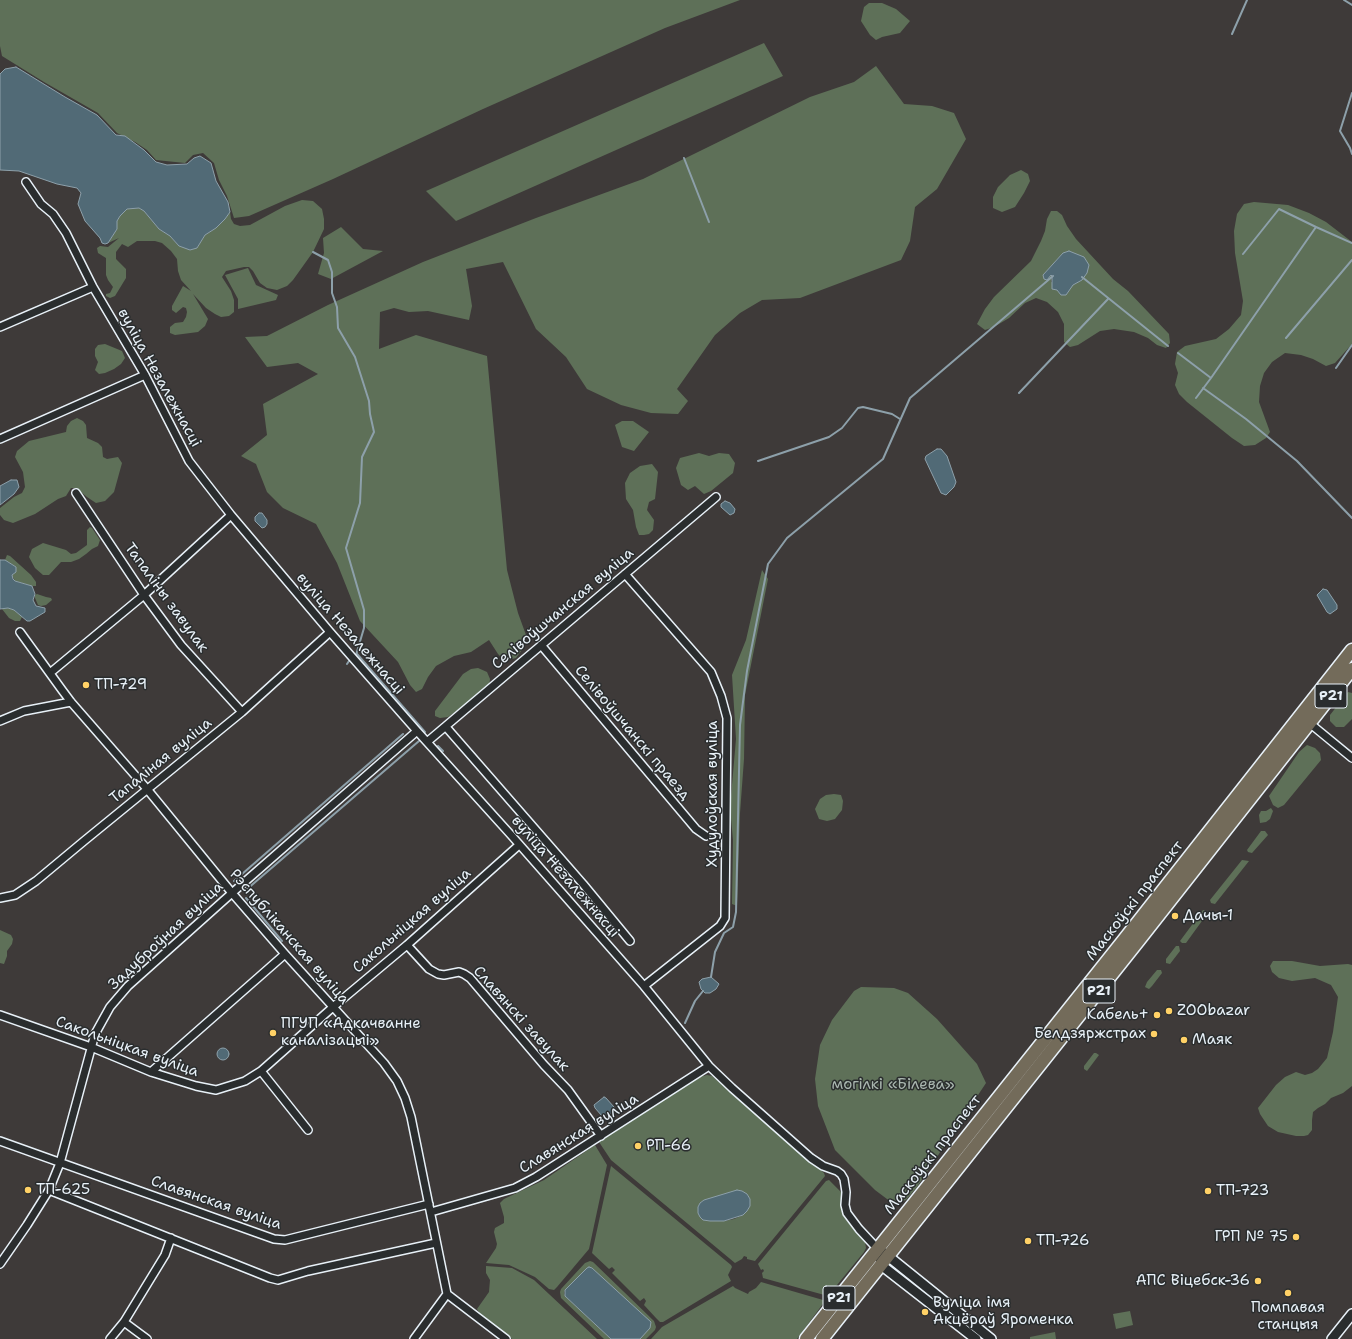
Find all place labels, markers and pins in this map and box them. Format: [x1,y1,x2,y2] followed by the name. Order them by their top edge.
[94,676,147,694] place label: ТП-729
[81,680,91,690] marker: ТП-729
[1183,907,1233,925] place label: Дачы-1
[1170,911,1180,921] marker: Дачы-1
[1177,1002,1250,1020] place label: ZOObazar
[1087,1006,1149,1024] place label: Кабель+
[1164,1006,1174,1016] marker: ZOObazar
[1152,1010,1162,1020] marker: Кабель+
[281,1015,421,1050] place label: ПГУП «Адкачванне каналізацыі»
[1034,1025,1146,1043] place label: Белдзяржстрах
[268,1028,278,1038] marker: ПГУП «Адкачванне каналізацыі»
[1149,1029,1159,1039] marker: Белдзяржстрах
[1192,1031,1232,1049] place label: Маяк
[1179,1035,1189,1045] marker: Маяк
[646,1137,691,1155] place label: РП-66
[633,1141,643,1151] marker: РП-66
[36,1181,90,1199] place label: ТП-625
[1216,1182,1269,1200] place label: ТП-723
[23,1185,33,1195] marker: ТП-625
[1203,1186,1213,1196] marker: ТП-723
[1214,1228,1288,1246] place label: ГРП № 75
[1036,1232,1089,1250] place label: ТП-726
[1291,1232,1301,1242] marker: ГРП № 75
[1023,1236,1033,1246] marker: ТП-726
[1136,1272,1250,1290] place label: АПС Віцебск-36
[1253,1276,1263,1286] marker: АПС Віцебск-36
[1283,1288,1293,1298] marker: Помпавая станцыя
[933,1294,1073,1329] place label: Вуліца імя Акцёраў Яроменка
[1251,1299,1325,1334] place label: Помпавая станцыя
[920,1307,930,1317] marker: Вуліца імя Акцёраў Яроменка

